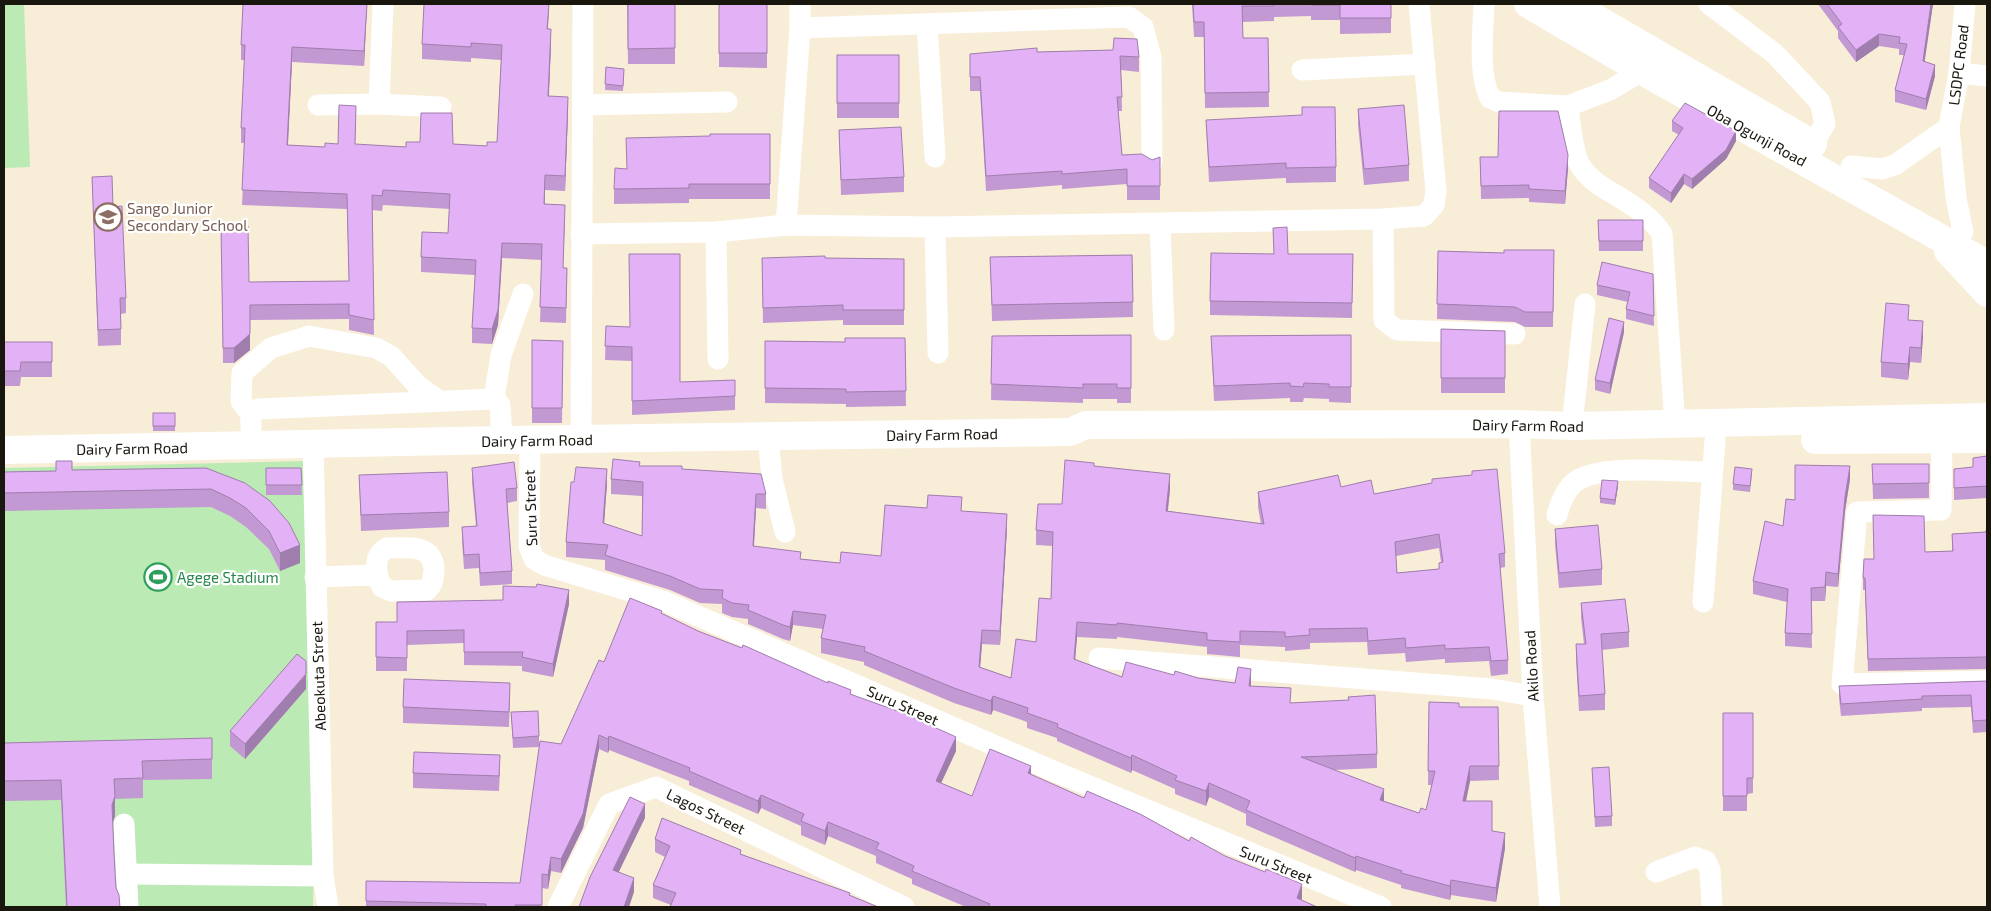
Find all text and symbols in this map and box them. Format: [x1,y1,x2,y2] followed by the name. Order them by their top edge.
[1944,24,1972,106] street label: LSDPC Road
[1704,100,1810,171] street label: Oba Ogunji Road
[127,199,248,234] place label: Sango Junior Secondary School
[93,202,123,232] school or university icon: Sango Junior Secondary School
[1472,415,1584,435] street label: Dairy Farm Road
[886,424,998,444] street label: Dairy Farm Road
[481,430,593,450] street label: Dairy Farm Road
[76,438,188,458] street label: Dairy Farm Road
[520,469,540,547] street label: Suru Street
[143,562,173,592] sports icon: Agege Stadium
[177,568,279,586] place label: Agege Stadium
[307,621,329,731] street label: Abeokuta Street
[1520,630,1542,702] street label: Akilo Road
[864,681,942,729] street label: Suru Street
[664,784,749,838] street label: Lagos Street
[1237,841,1315,887] street label: Suru Street

